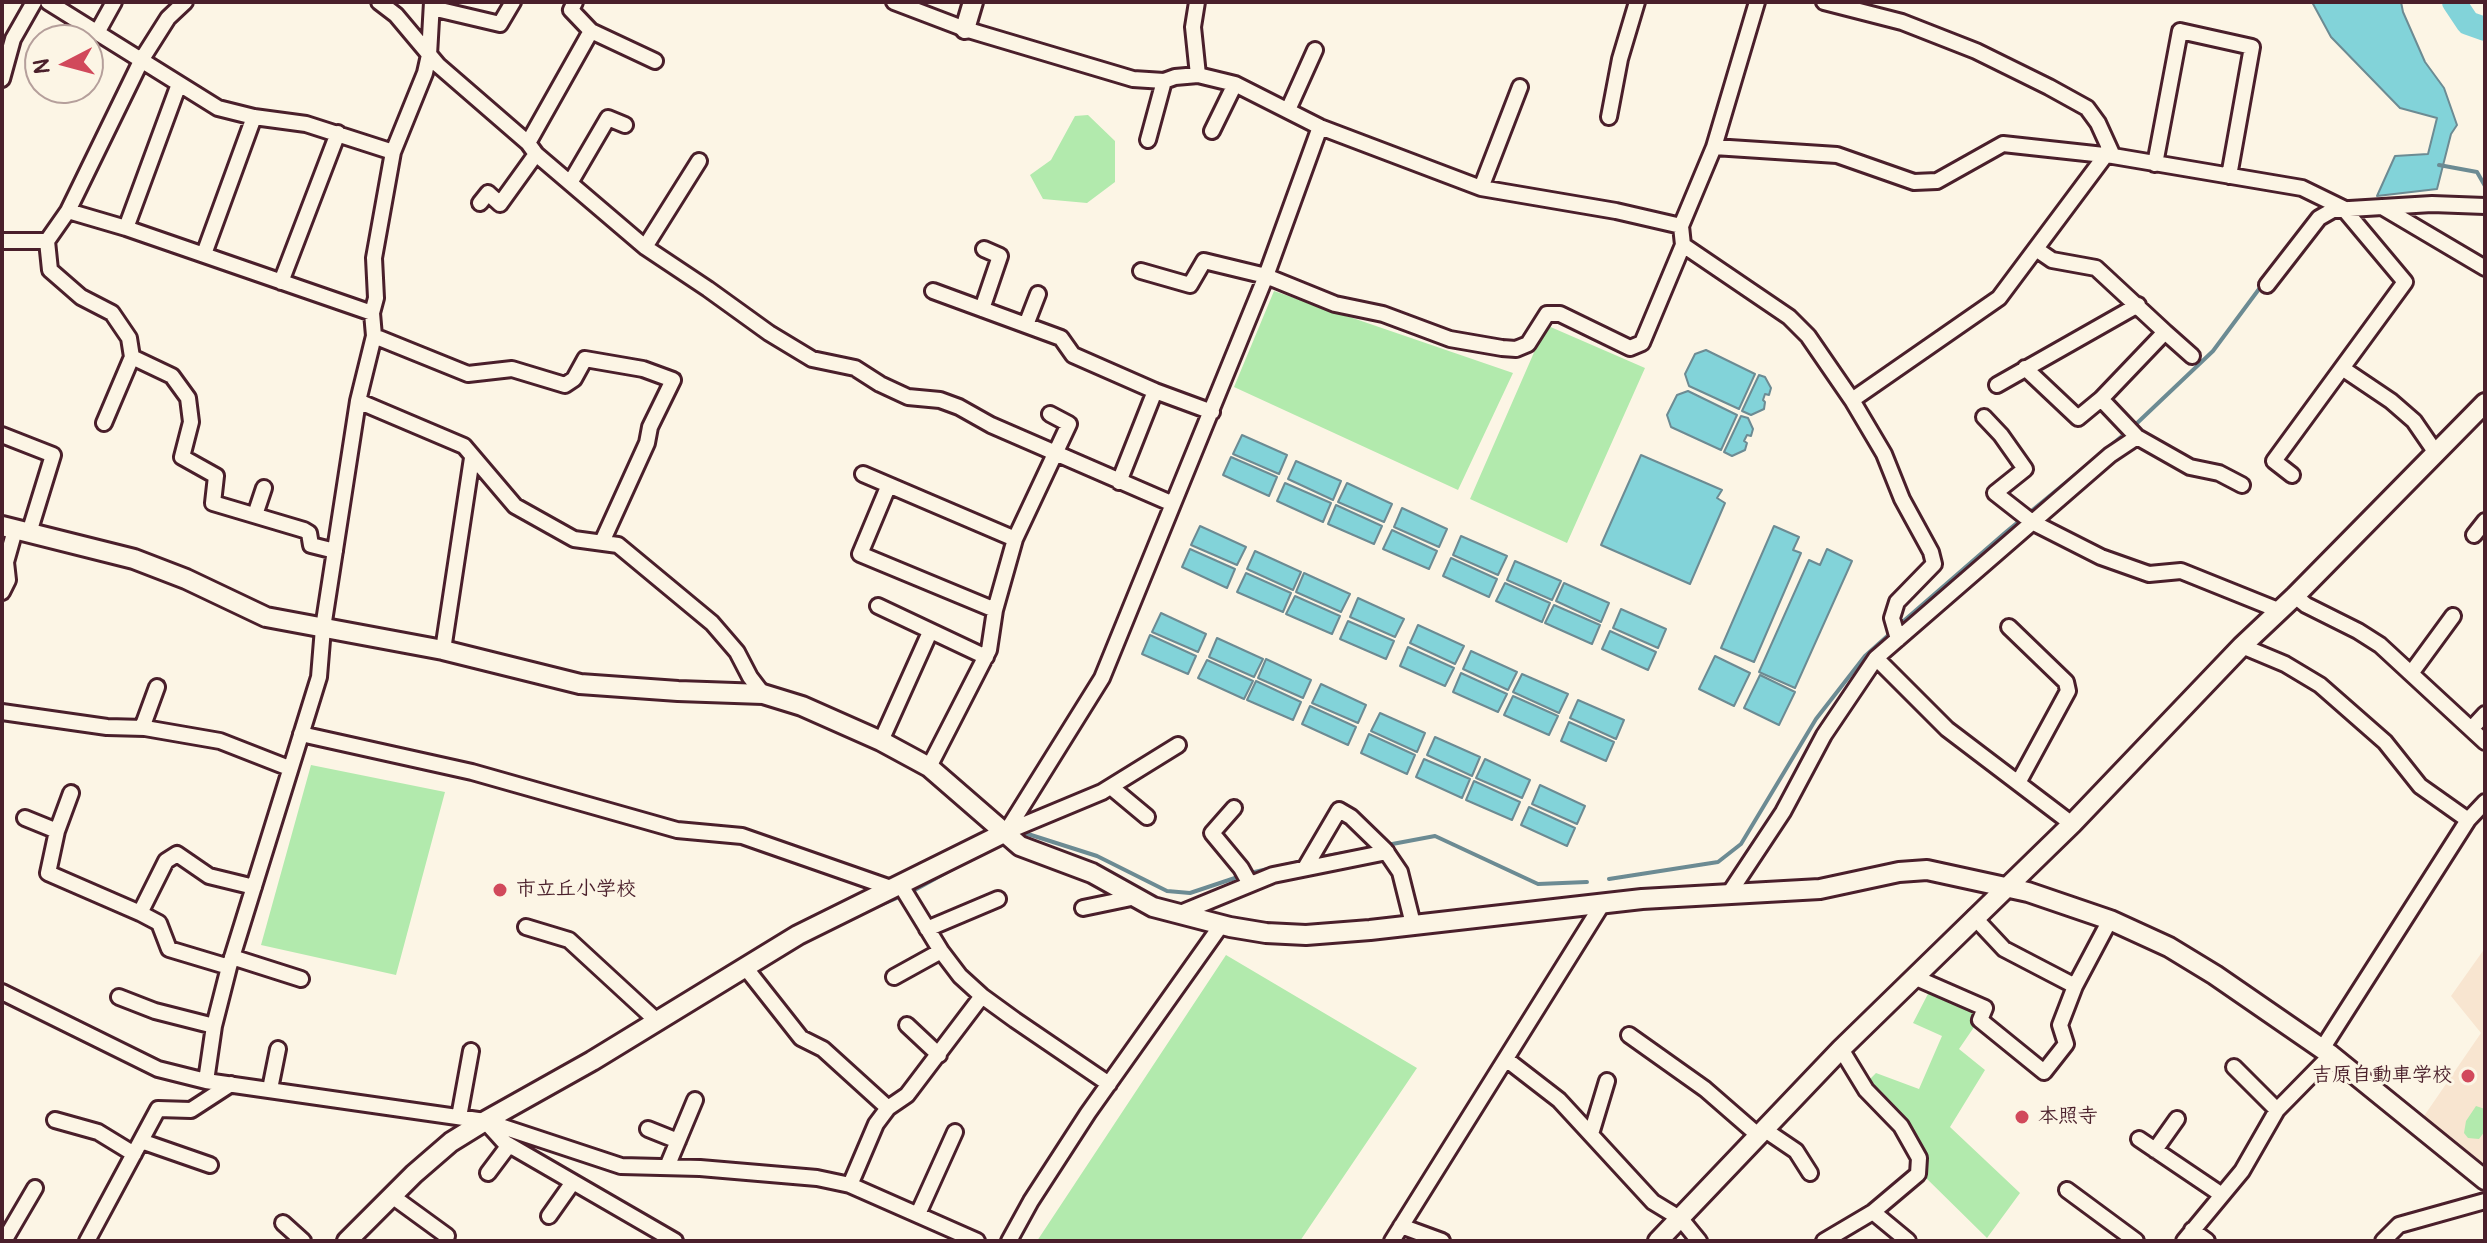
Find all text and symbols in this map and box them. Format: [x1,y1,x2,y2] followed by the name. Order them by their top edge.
[24,24,104,104] north arrow
[27,57,57,75] text: N
[516,878,636,902] place label: 市立丘小学校
[491,881,509,899] marker: 市立丘小学校
[2312,1064,2452,1088] place label: 吉原自動車学校
[2459,1067,2477,1085] marker: 吉原自動車学校
[2038,1105,2098,1129] place label: 本照寺
[2013,1108,2031,1126] marker: 本照寺

